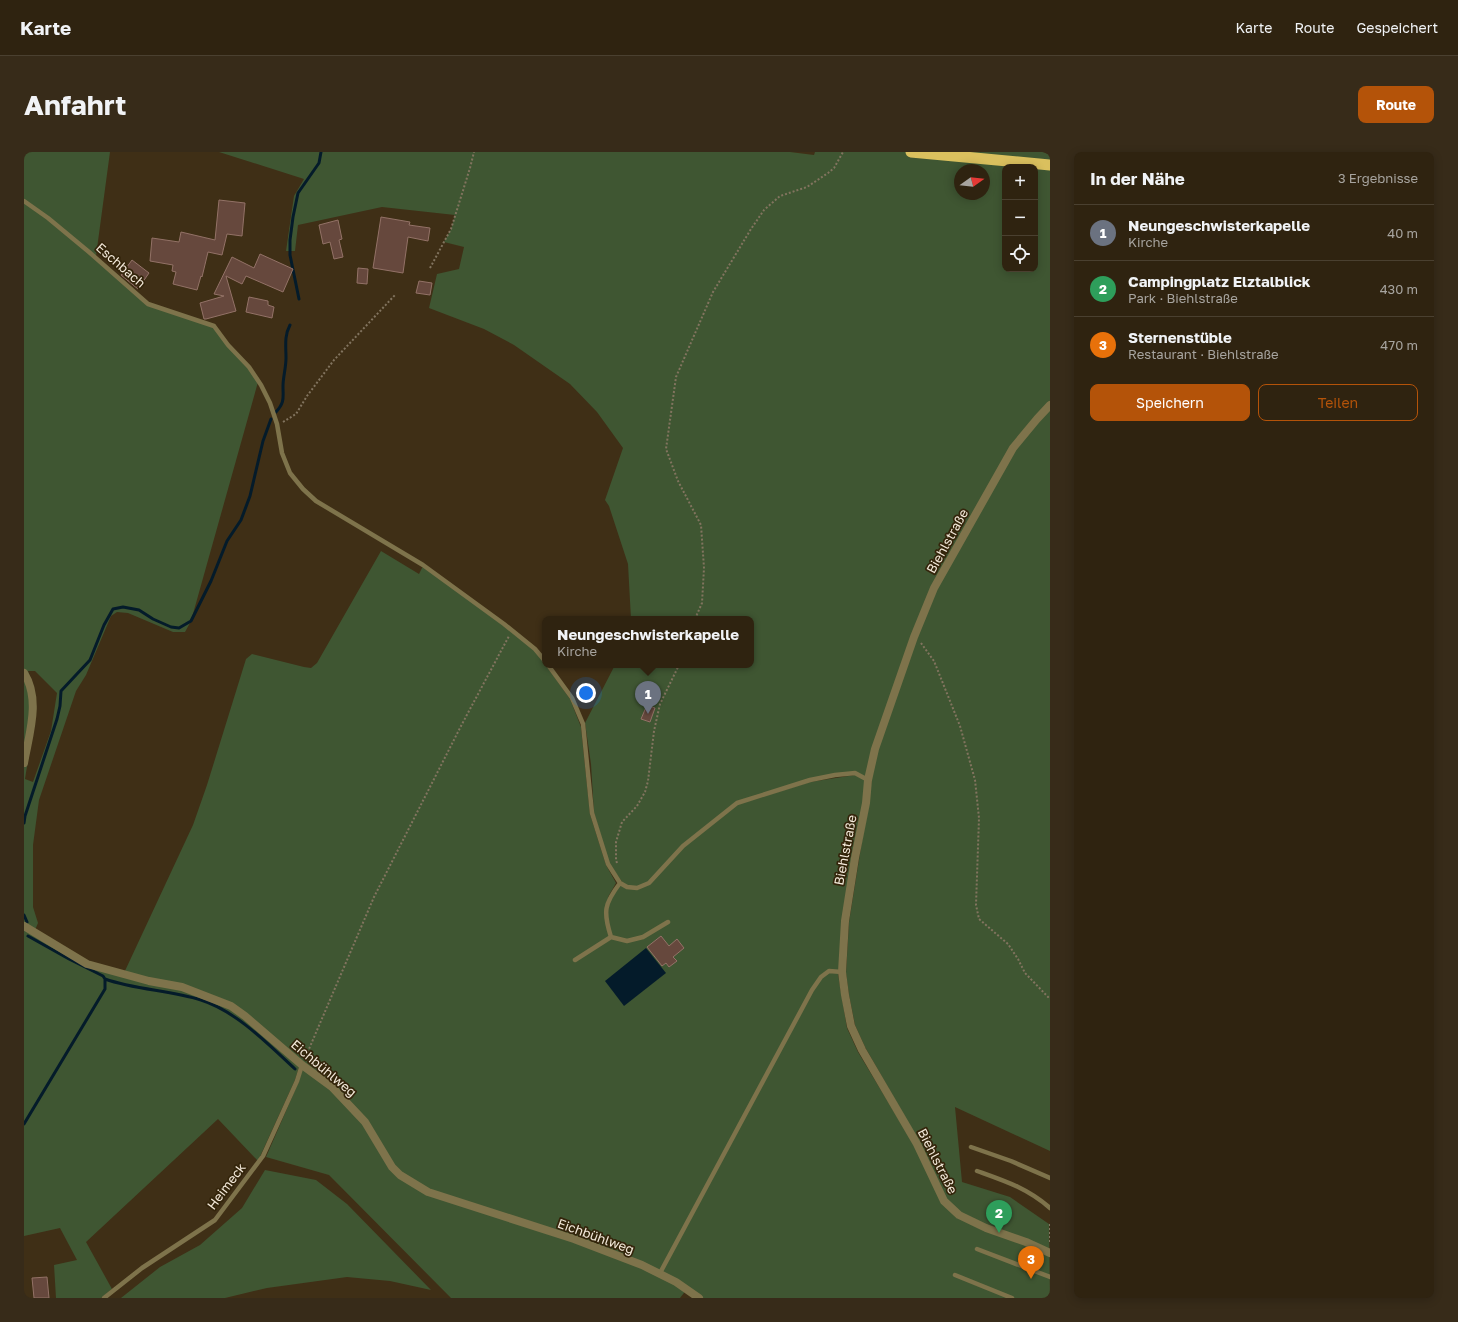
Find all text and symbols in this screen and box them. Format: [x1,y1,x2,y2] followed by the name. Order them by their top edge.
[20,16,71,39] text: Karte
[1236,19,1272,36] text: Karte
[1294,19,1334,36] text: Route
[1356,19,1438,36] text: Gespeichert
[1358,86,1434,123] button: Route
[24,88,126,121] text: Anfahrt
[954,164,990,200] north arrow
[1002,164,1038,272] map controls
[1002,164,1038,200] button: +
[1090,168,1185,189] text: In der Nähe
[1338,170,1418,186] text: 3 Ergebnisse
[1002,200,1038,236] button: −
[1128,216,1310,234] text: Neungeschwisterkapelle
[1100,225,1106,241] text: 1
[1387,225,1418,241] text: 40 m
[1128,234,1168,250] text: Kirche
[1002,236,1038,272] button: locate
[93,239,149,291] street label: Eschbach
[1128,272,1311,290] text: Campingplatz Elztalblick
[1099,281,1107,297] text: 2
[1380,281,1418,297] text: 430 m
[1128,290,1238,306] text: Park · Biehlstraße
[1128,328,1232,346] text: Sternenstüble
[1099,337,1107,353] text: 3
[1380,337,1418,353] text: 470 m
[1128,346,1279,362] text: Restaurant · Biehlstraße
[1090,384,1250,421] button: Speichern
[1258,384,1418,421] button: Teilen
[923,506,971,576] street label: Biehlstraße
[542,616,754,668] popup
[557,625,739,643] text: Neungeschwisterkapelle
[557,643,597,659] text: Kirche
[635,681,661,714] pin: 1
[576,683,596,703] your location
[830,813,860,887] street label: Biehlstraße
[288,1036,360,1100] street label: Eichbühlweg
[915,1126,961,1196] street label: Biehlstraße
[203,1159,249,1213] street label: Heimeck
[986,1200,1012,1233] pin: 2
[556,1215,636,1257] street label: Eichbühlweg
[1018,1246,1044,1279] pin: 3

